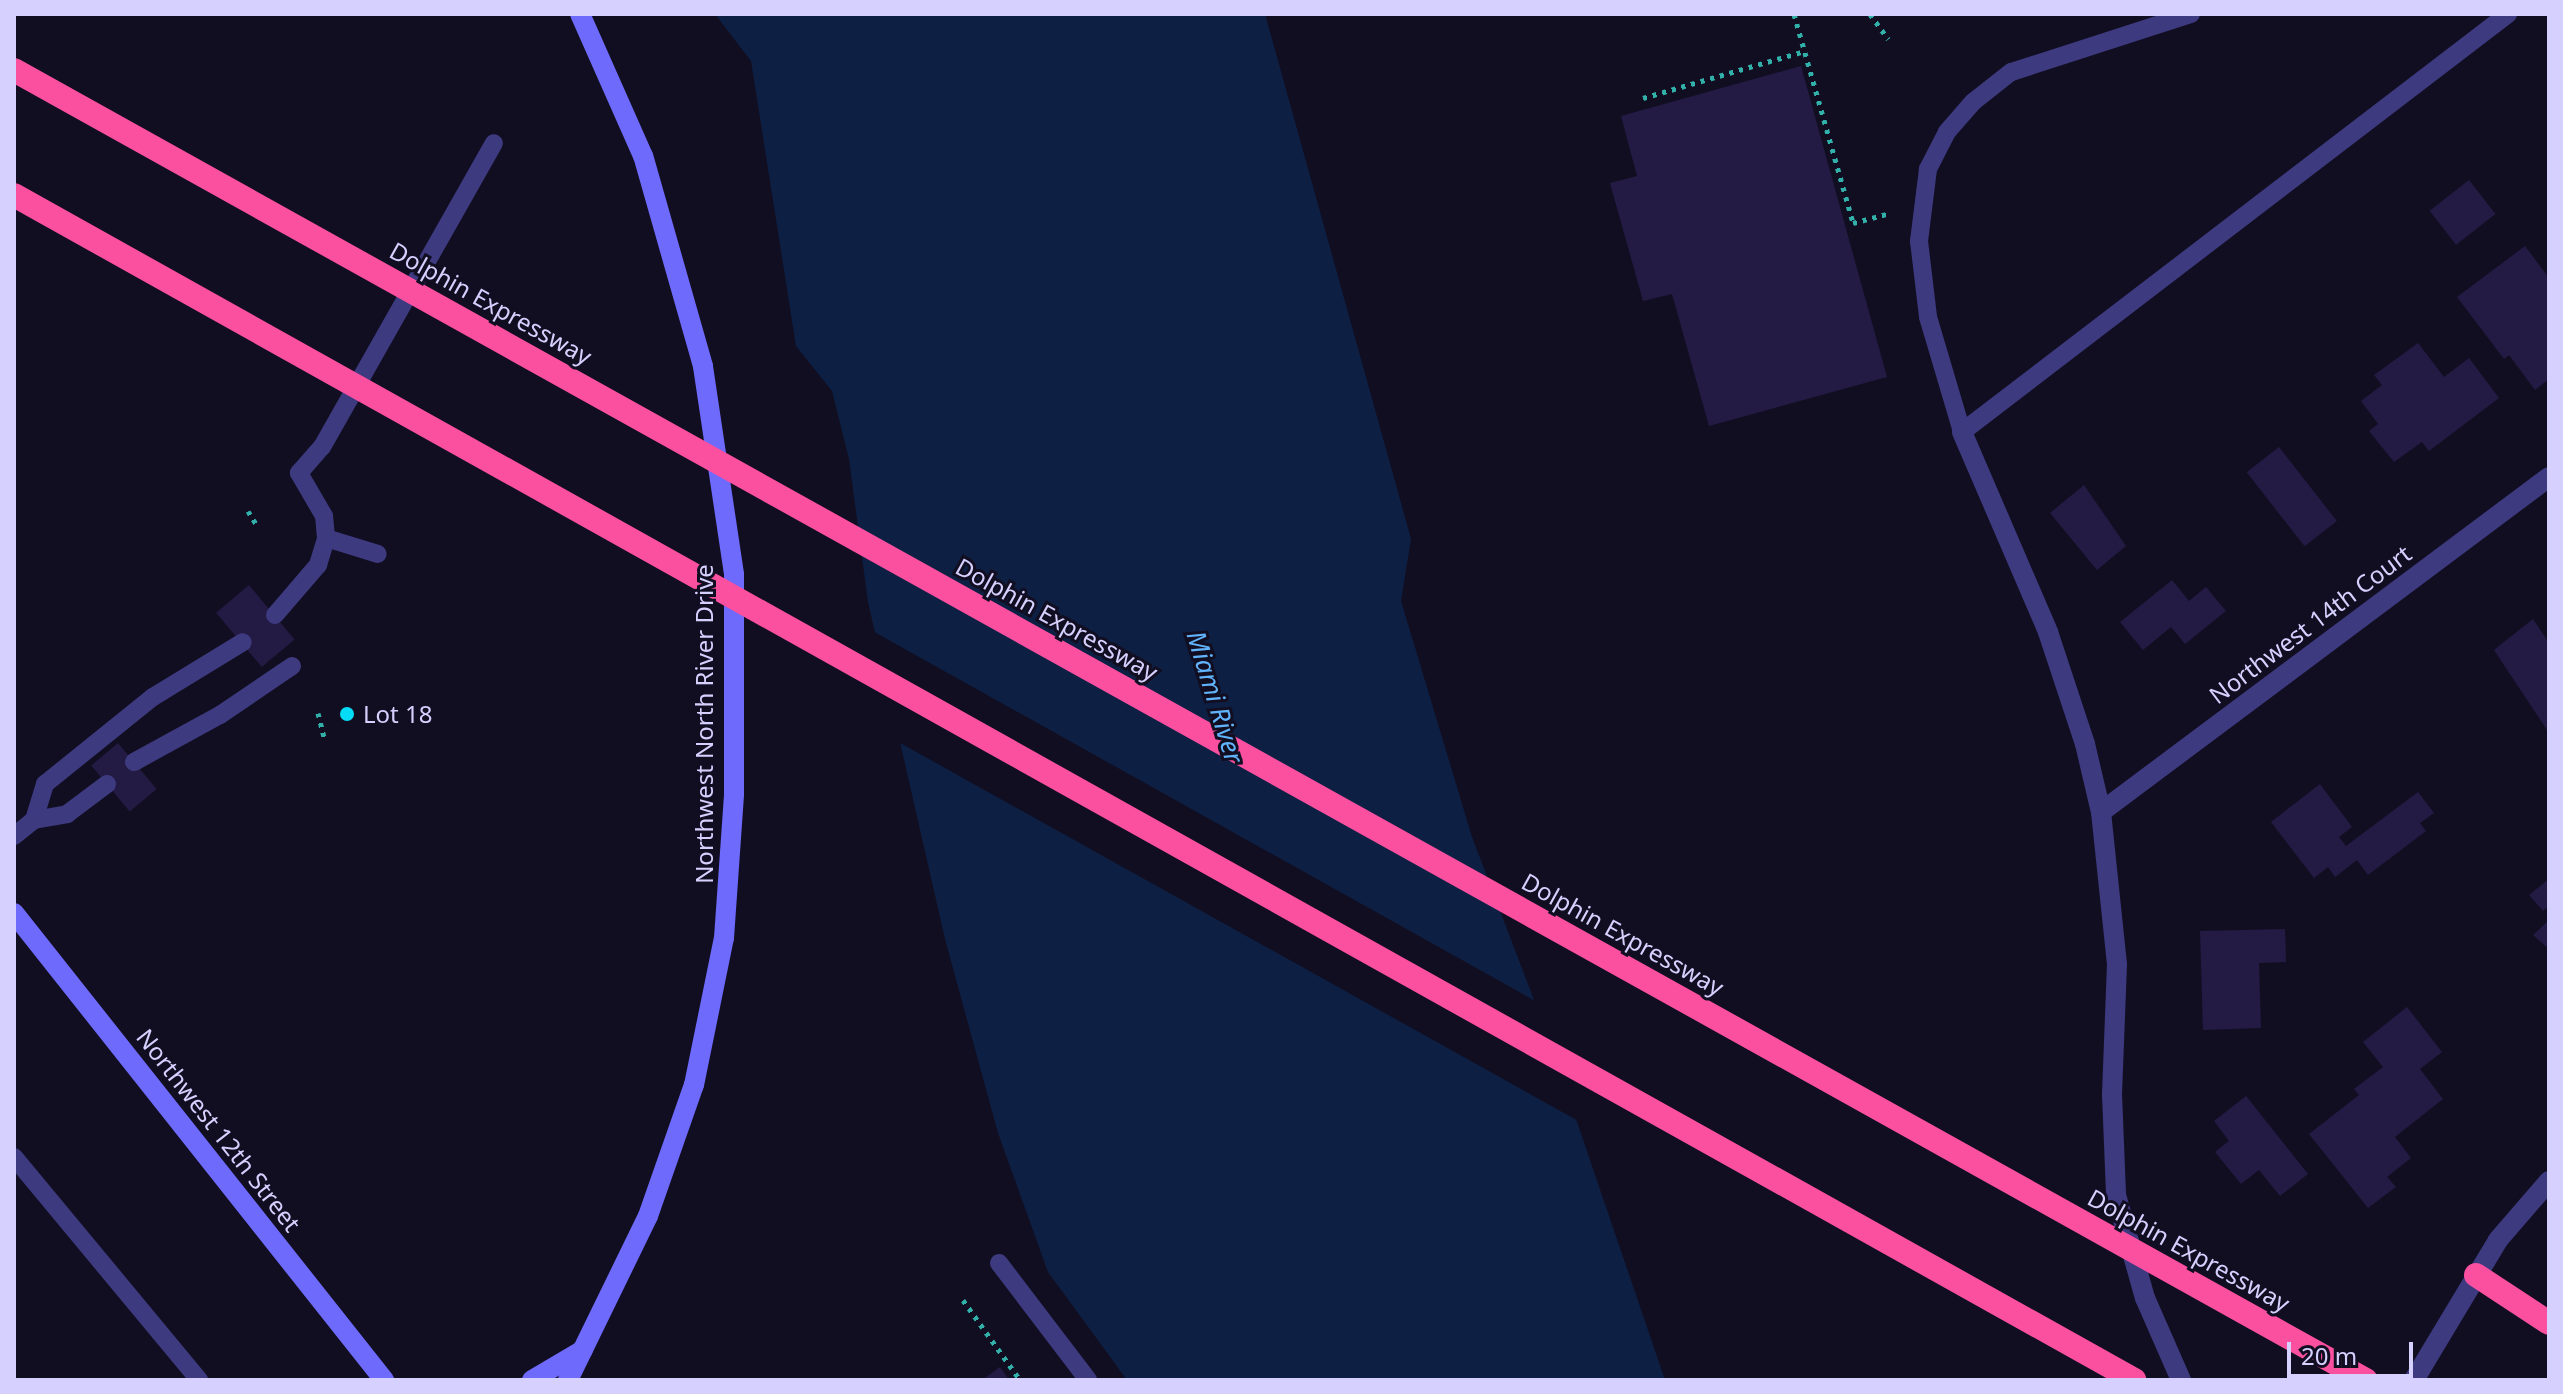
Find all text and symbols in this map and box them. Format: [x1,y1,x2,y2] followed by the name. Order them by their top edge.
[385,236,597,370] street label: Dolphin Expressway
[2203,539,2417,709] street label: Northwest 14th Court
[951,552,1163,686] street label: Dolphin Expressway
[690,564,718,884] street label: Northwest North River Drive
[1180,627,1250,767] water label: Miami River
[363,700,432,728] place label: Lot 18
[338,705,356,723] marker: Lot 18
[1517,867,1729,1001] street label: Dolphin Expressway
[131,1023,307,1237] street label: Northwest 12th Street
[2083,1183,2295,1317] street label: Dolphin Expressway
[2291,1326,2417,1376] scale bar
[2301,1339,2357,1372] text: 20 m

